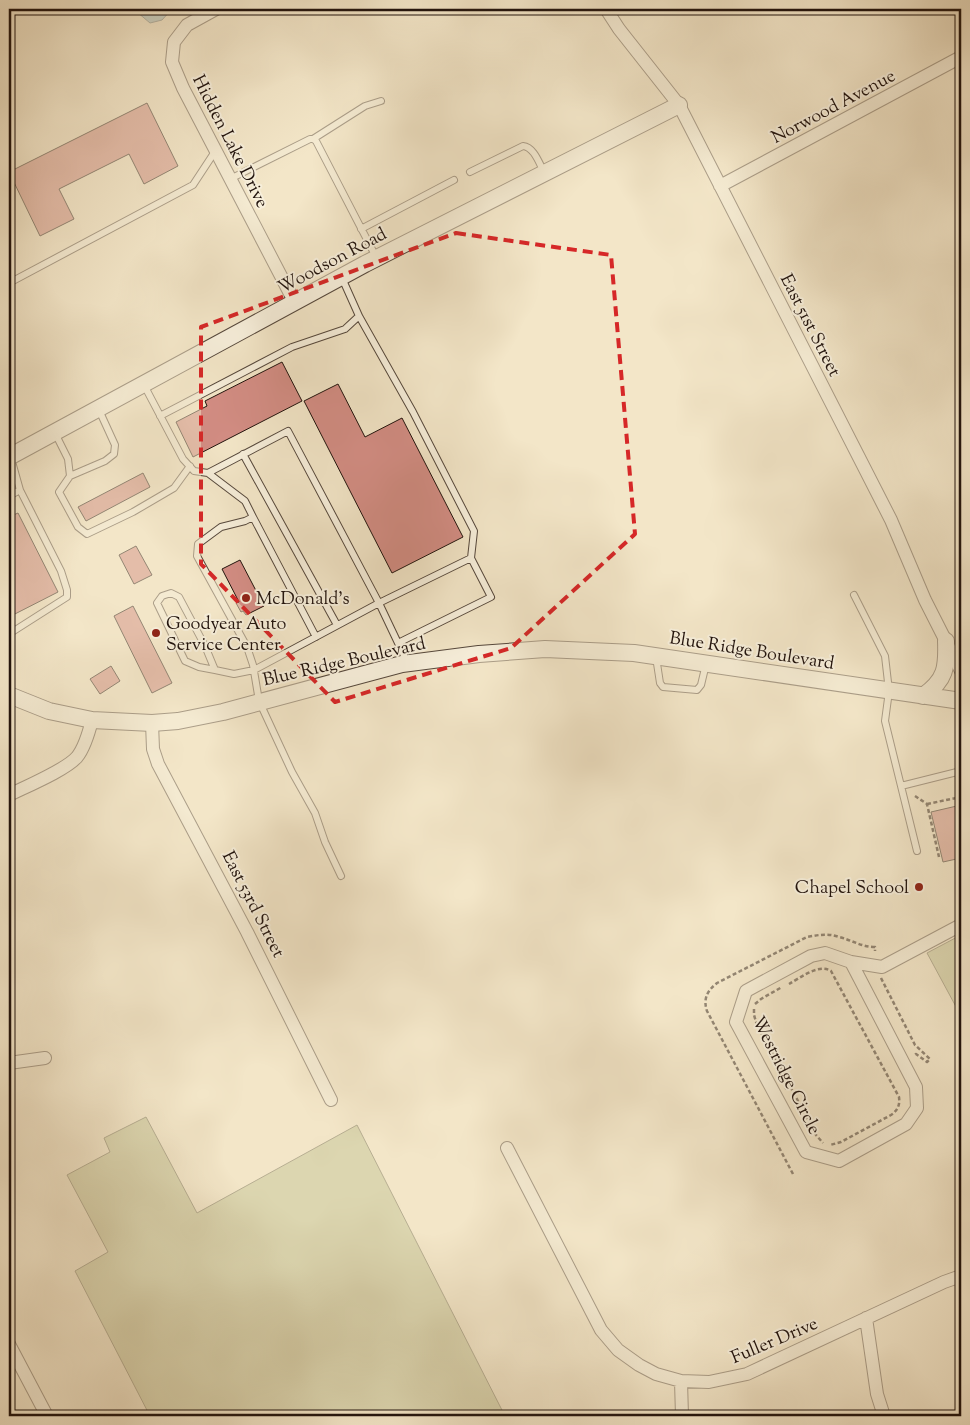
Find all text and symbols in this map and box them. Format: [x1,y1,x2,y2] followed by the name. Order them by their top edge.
[767,64,901,152] street label: Norwood Avenue
[184,71,274,213] street label: Hidden Lake Drive
[274,222,392,301] street label: Woodson Road
[772,270,846,382] street label: East 51st Street
[256,587,350,613] place label: McDonald's
[240,592,252,604] marker: McDonald's
[166,612,287,659] place label: Goodyear Auto Service Center
[667,626,836,678] street label: Blue Ridge Boulevard
[150,627,162,639] marker: Goodyear Auto Service Center
[260,632,428,694] street label: Blue Ridge Boulevard
[214,847,290,963] street label: East 53rd Street
[795,876,909,902] place label: Chapel School
[913,881,925,893] marker: Chapel School
[744,1012,826,1140] street label: Westridge Circle
[727,1312,822,1372] street label: Fuller Drive

